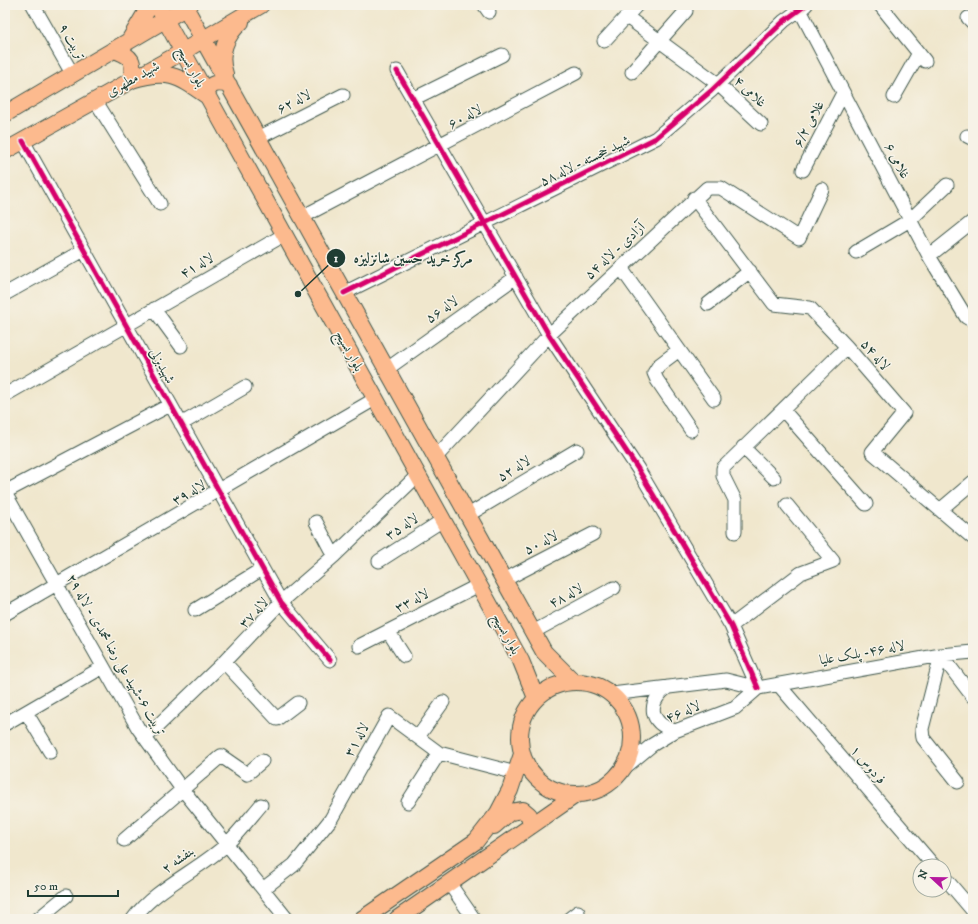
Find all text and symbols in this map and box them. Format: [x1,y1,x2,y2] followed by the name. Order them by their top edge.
[54,20,90,64] street label: تربیت ۹
[170,43,210,93] street label: بلوار بسیج
[103,57,163,101] street label: شهید مطهری
[730,72,770,112] street label: غلامی ۴
[274,86,314,118] street label: لاله ۶۲
[789,98,829,150] street label: غلامی ۶/۲
[445,101,485,133] street label: لاله ۶۰
[537,131,633,191] street label: شهید خجسته - لاله ۵۸
[880,140,914,182] street label: غلامی ۶
[581,217,650,284] street label: آزادی - لاله ۵۴
[326,244,481,271] callout: مرکز خرید حسین شانزلیزه
[177,249,217,283] street label: لاله ۴۱
[353,249,473,268] text: مرکز خرید حسین شانزلیزه
[334,251,339,266] text: 1
[422,292,462,328] street label: لاله ۵۶
[328,327,368,377] street label: بلوار بسیج
[856,336,894,374] street label: لاله ۵۴
[145,345,179,387] street label: شهیدبزلی
[494,452,534,486] street label: لاله ۵۲
[169,476,209,510] street label: لاله ۳۹
[382,510,422,544] street label: لاله ۳۵
[521,527,561,559] street label: لاله ۵۰
[62,571,170,739] street label: تربیت ۶-شهید علی رضا محمدی - لاله ۲۹
[546,580,586,612] street label: لاله ۴۸
[392,585,432,617] street label: لاله ۳۳
[235,594,273,632] street label: لاله ۳۷
[485,610,525,660] street label: بلوار بسیج
[818,637,906,670] street label: لاله ۴۶- پلک علیا
[663,697,703,727] street label: لاله ۴۶
[340,720,374,760] street label: لاله ۳۱
[846,742,890,788] street label: فردوس ۱
[158,842,198,878] street label: بنفشه ۲
[912,858,952,898] north arrow
[915,868,932,881] text: N
[28,872,118,898] scale bar
[34,879,58,894] text: 50 m

